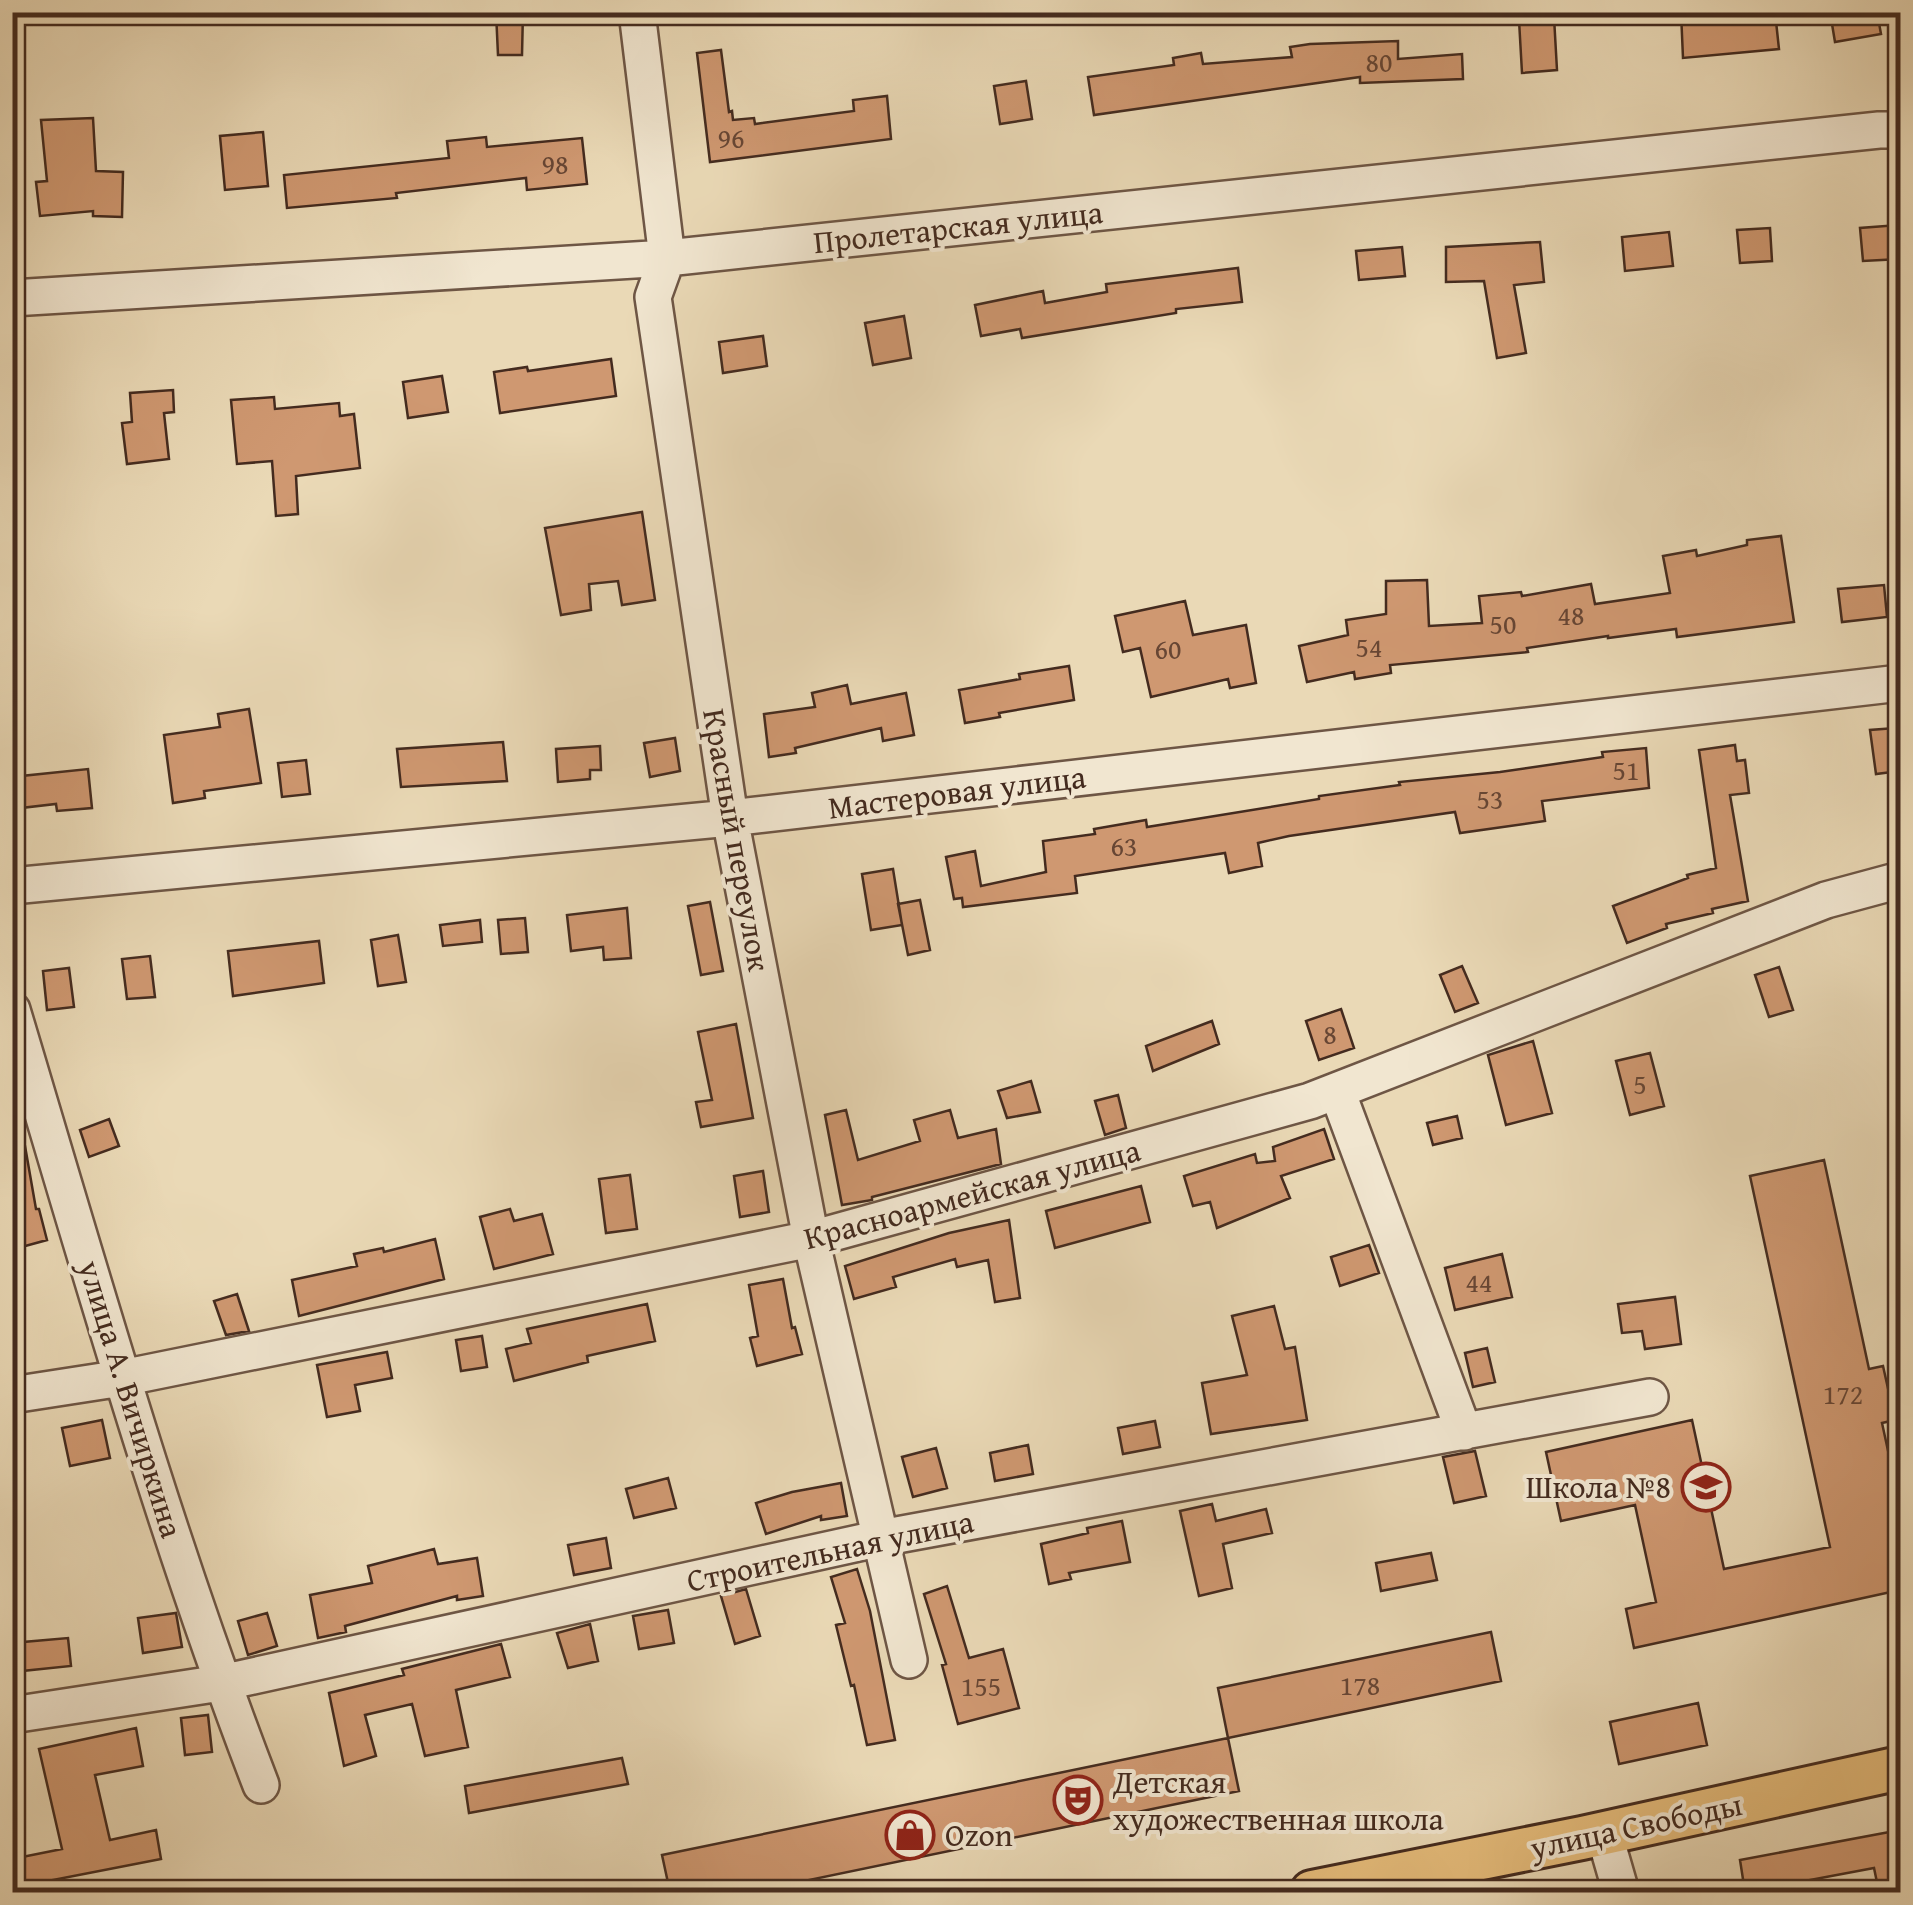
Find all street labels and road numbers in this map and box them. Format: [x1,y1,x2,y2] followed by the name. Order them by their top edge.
[811,188,1106,265] street label: Пролетарская улица
[691,705,784,975] street label: Красный переулок
[826,752,1089,831] street label: Мастеровая улица
[798,1126,1146,1261] street label: Красноармейская улица
[67,1253,196,1544] street label: улица А. Вичиркина
[682,1497,978,1604] street label: Строительная улица
[1525,1780,1746,1871] street label: улица Свободы

